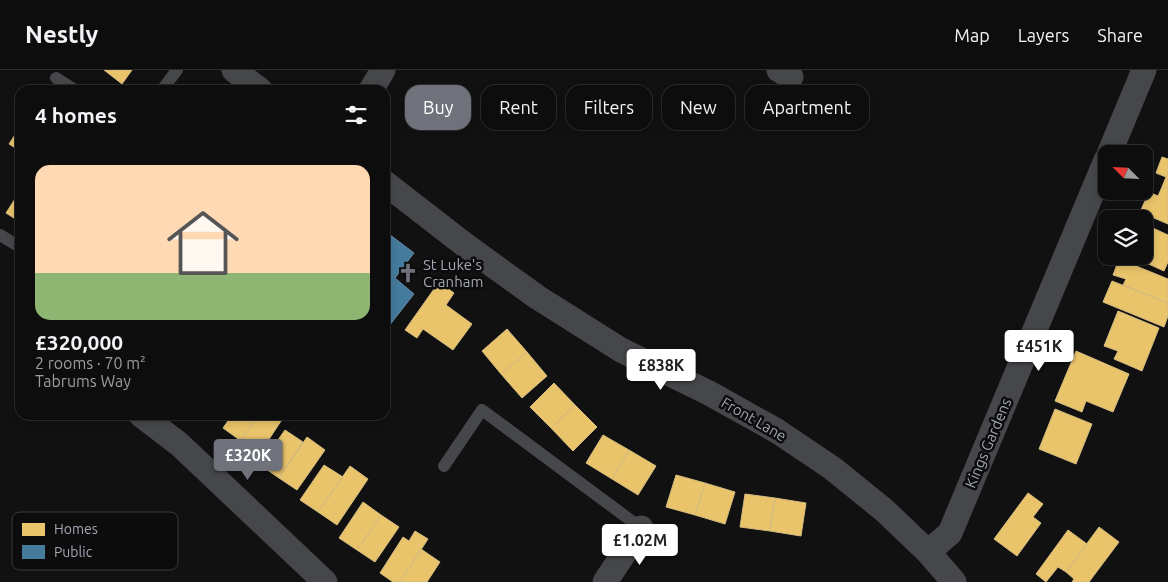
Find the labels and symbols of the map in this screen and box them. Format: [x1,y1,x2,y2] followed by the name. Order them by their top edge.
[1098,145,1152,200] north arrow
[423,256,483,290] place label: St Luke's Cranham
[397,262,419,284] church icon: St Luke's Cranham
[1004,330,1074,372] pin: £451K
[626,348,696,391] pin: £838K
[718,394,790,444] street label: Front Lane
[961,396,1015,490] street label: Kings Gardens
[213,438,283,481] pin: £320K
[12,512,178,570] legend
[54,521,98,537] text: Homes
[599,524,681,566] pin: £1.02M
[54,544,93,560] text: Public

